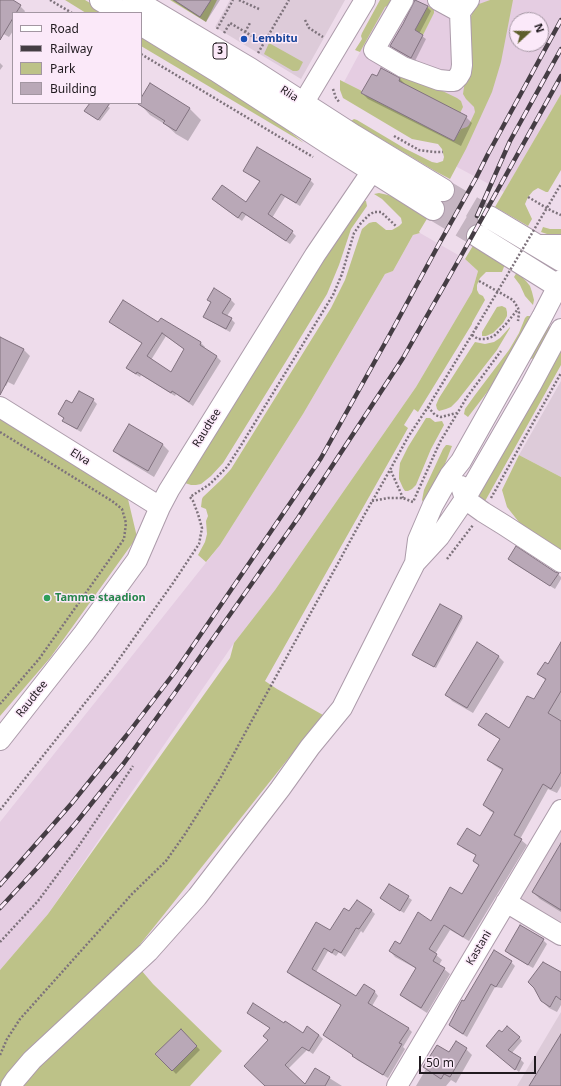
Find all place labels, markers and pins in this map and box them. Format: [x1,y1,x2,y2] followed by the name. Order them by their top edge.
[252,32,298,46] place label: Lembitu
[239,34,249,44] marker: Lembitu
[55,591,146,605] place label: Tamme staadion
[42,593,52,603] marker: Tamme staadion

